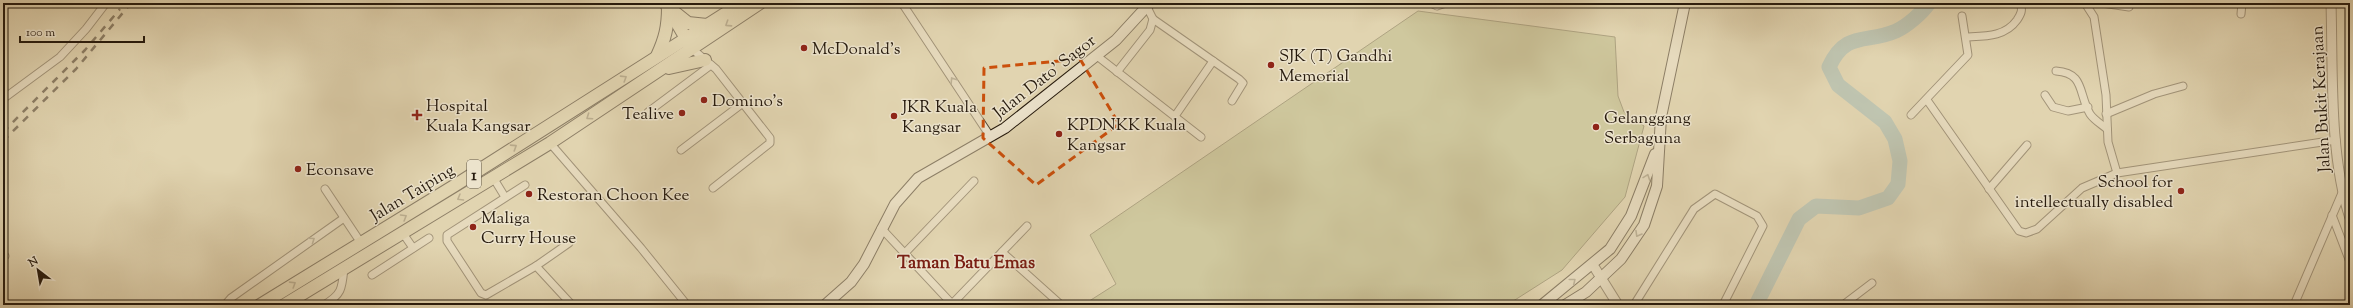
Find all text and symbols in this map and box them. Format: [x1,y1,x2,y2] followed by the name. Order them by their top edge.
[20,18,144,44] scale bar
[725,20,732,27] one-way arrow
[26,24,55,42] text: 100 m
[2306,25,2338,174] street label: Jalan Bukit Kerajaan
[988,29,1102,126] street label: Jalan Dato' Sagor
[812,38,901,62] place label: McDonald's
[799,43,809,53] marker: McDonald's
[1279,45,1393,89] place label: SJK (T) Gandhi Memorial
[1266,60,1276,70] marker: SJK (T) Gandhi Memorial
[620,75,627,82] one-way arrow
[951,78,958,85] one-way arrow
[712,90,783,114] place label: Domino's
[426,95,531,139] place label: Hospital Kuala Kangsar
[699,95,709,105] marker: Domino's
[901,96,977,140] place label: JKR Kuala Kangsar
[622,103,674,127] place label: Tealive
[1604,107,1691,151] place label: Gelanggang Serbaguna
[677,108,687,118] marker: Tealive
[411,109,423,121] marker: Hospital Kuala Kangsar
[889,111,899,121] marker: JKR Kuala Kangsar
[586,112,593,120] one-way arrow
[1067,114,1186,158] place label: KPDNKK Kuala Kangsar
[1591,122,1601,132] marker: Gelanggang Serbaguna
[1054,129,1064,139] marker: KPDNKK Kuala Kangsar
[510,145,517,152] one-way arrow
[306,159,374,183] place label: Econsave
[365,159,460,229] street label: Jalan Taiping
[467,160,481,188] road number: 1
[293,164,303,174] marker: Econsave
[2015,171,2174,215] place label: School for intellectually disabled
[1643,174,1651,181] one-way arrow
[537,184,690,208] place label: Restoran Choon Kee
[2176,186,2186,196] marker: School for intellectually disabled
[524,189,534,199] marker: Restoran Choon Kee
[457,194,464,201] one-way arrow
[481,207,576,251] place label: Maliga Curry House
[400,214,407,221] one-way arrow
[468,222,478,232] marker: Maliga Curry House
[1636,230,1643,237] one-way arrow
[308,237,315,245] one-way arrow
[18,250,58,290] north arrow
[897,251,1035,277] district label: Taman Batu Emas
[25,253,41,272] text: N
[1569,279,1576,286] one-way arrow
[289,282,296,289] one-way arrow

